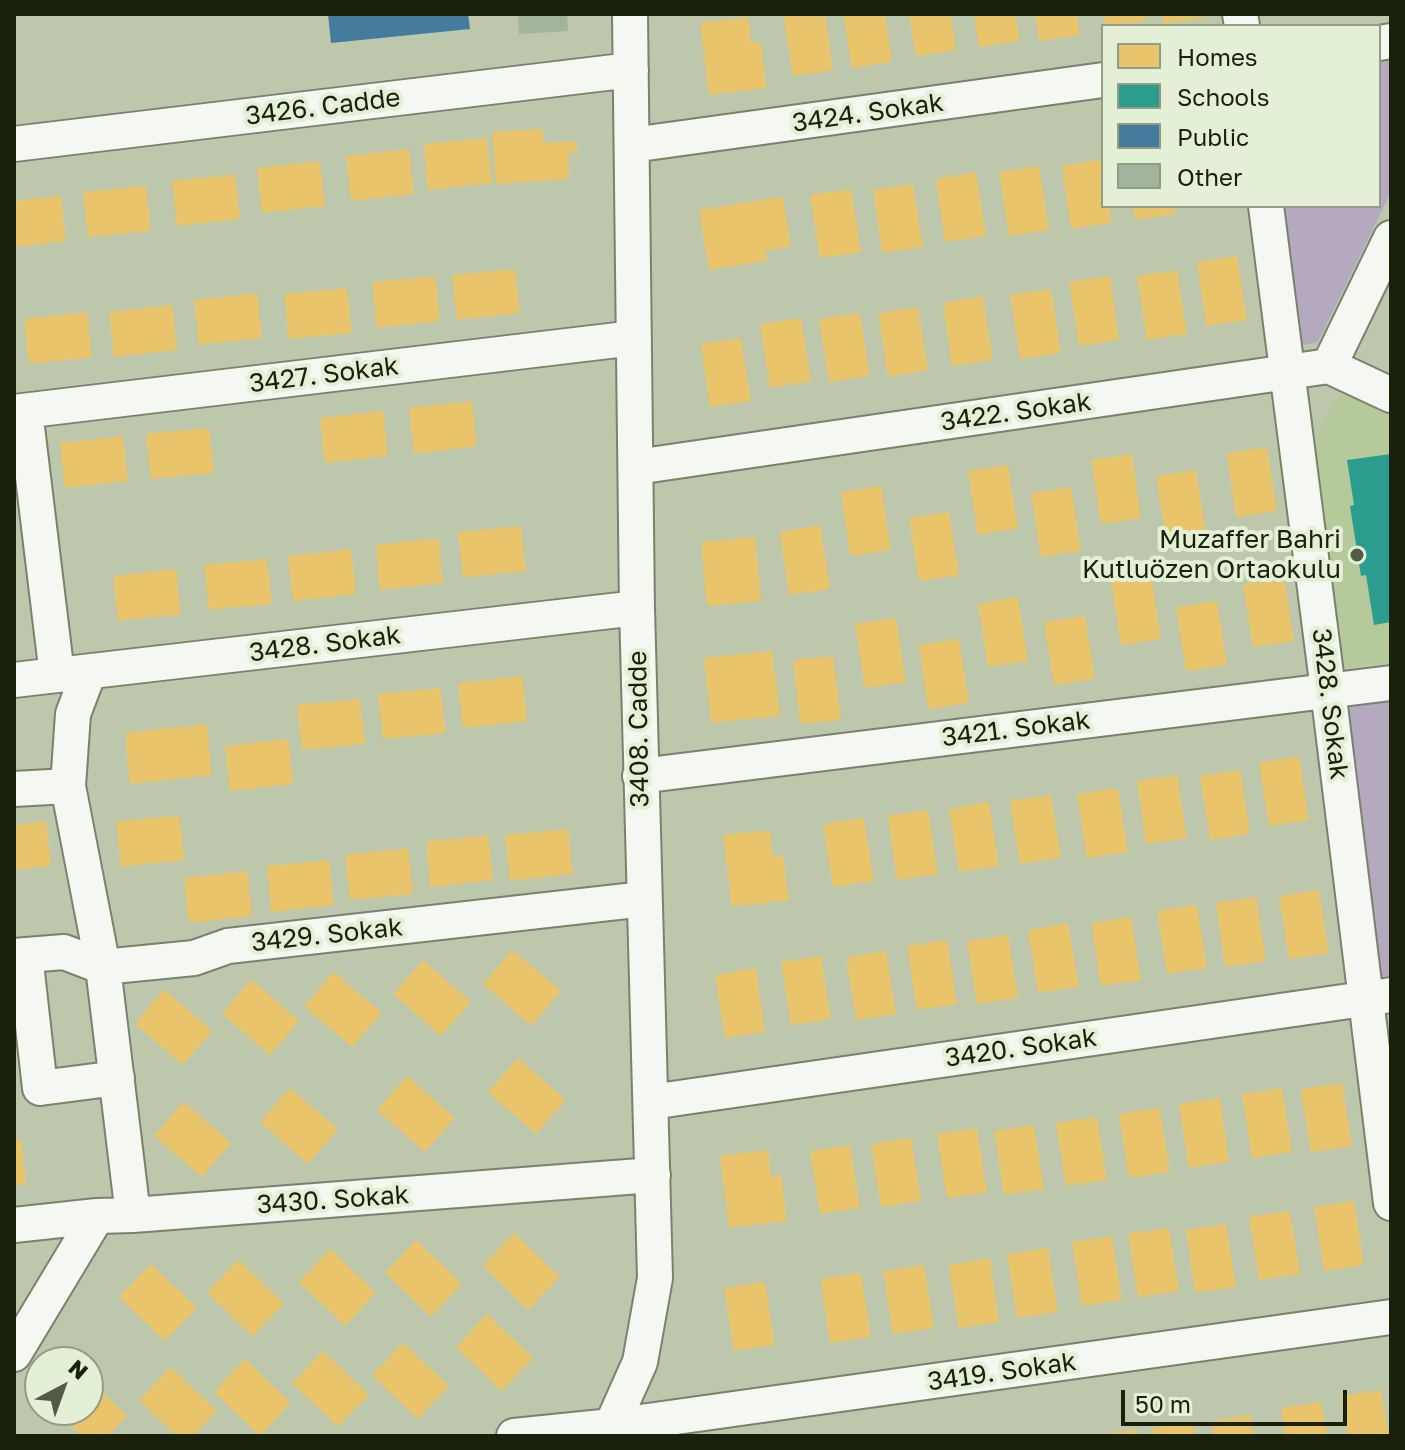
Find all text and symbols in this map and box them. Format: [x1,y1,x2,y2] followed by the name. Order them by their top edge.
[1101,24,1381,208] legend
[1177,42,1258,71] text: Homes
[244,82,402,132] street label: 3426. Cadde
[1177,82,1269,111] text: Schools
[790,87,946,139] street label: 3424. Sokak
[1177,122,1249,151] text: Public
[1177,162,1242,191] text: Other
[248,350,400,400] street label: 3427. Sokak
[939,386,1093,438] street label: 3422. Sokak
[1082,524,1341,586] place label: Muzaffer Bahri Kutluözen Ortaokulu
[1348,546,1366,564] marker: Muzaffer Bahri Kutluözen Ortaokulu
[247,619,403,669] street label: 3428. Sokak
[1305,626,1355,782] street label: 3428. Sokak
[622,650,656,808] street label: 3408. Cadde
[940,704,1092,754] street label: 3421. Sokak
[250,912,404,958] street label: 3429. Sokak
[943,1022,1099,1074] street label: 3420. Sokak
[256,1179,410,1221] street label: 3430. Sokak
[24,1346,104,1426] north arrow
[926,1346,1078,1398] street label: 3419. Sokak
[64,1353,94,1385] text: N
[1125,1374,1351,1424] scale bar
[1135,1389,1191,1418] text: 50 m

